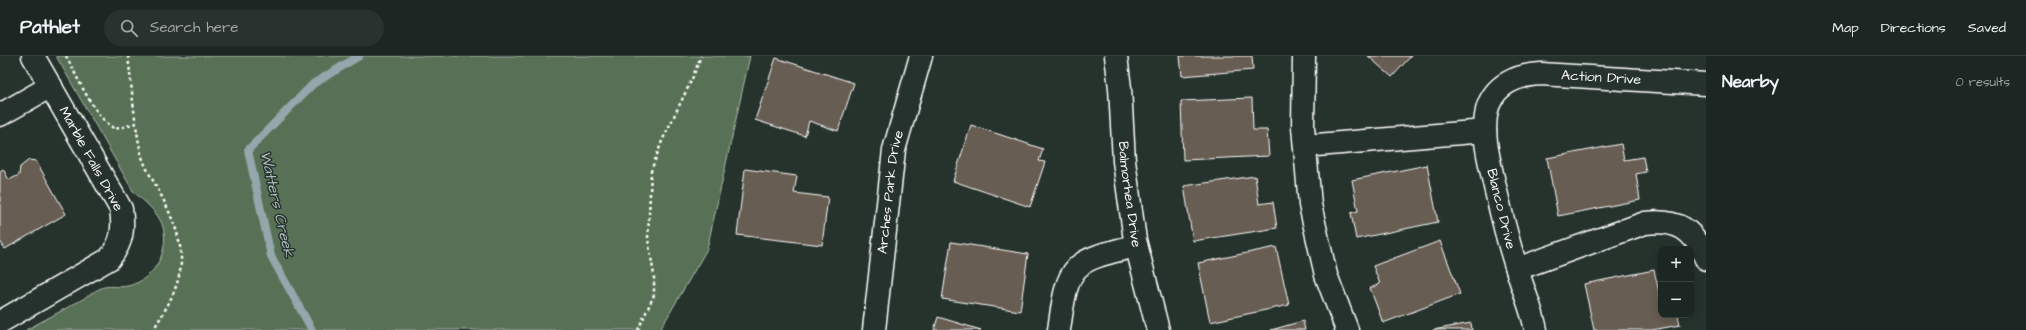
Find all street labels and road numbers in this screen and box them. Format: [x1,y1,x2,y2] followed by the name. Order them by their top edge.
[1561,65,1642,90] street label: Action Drive
[54,103,128,216] street label: Marble Falls Drive
[873,127,909,255] street label: Arches Park Drive
[1113,141,1147,250] street label: Balmorhea Drive
[1481,167,1521,252] street label: Blanco Drive

